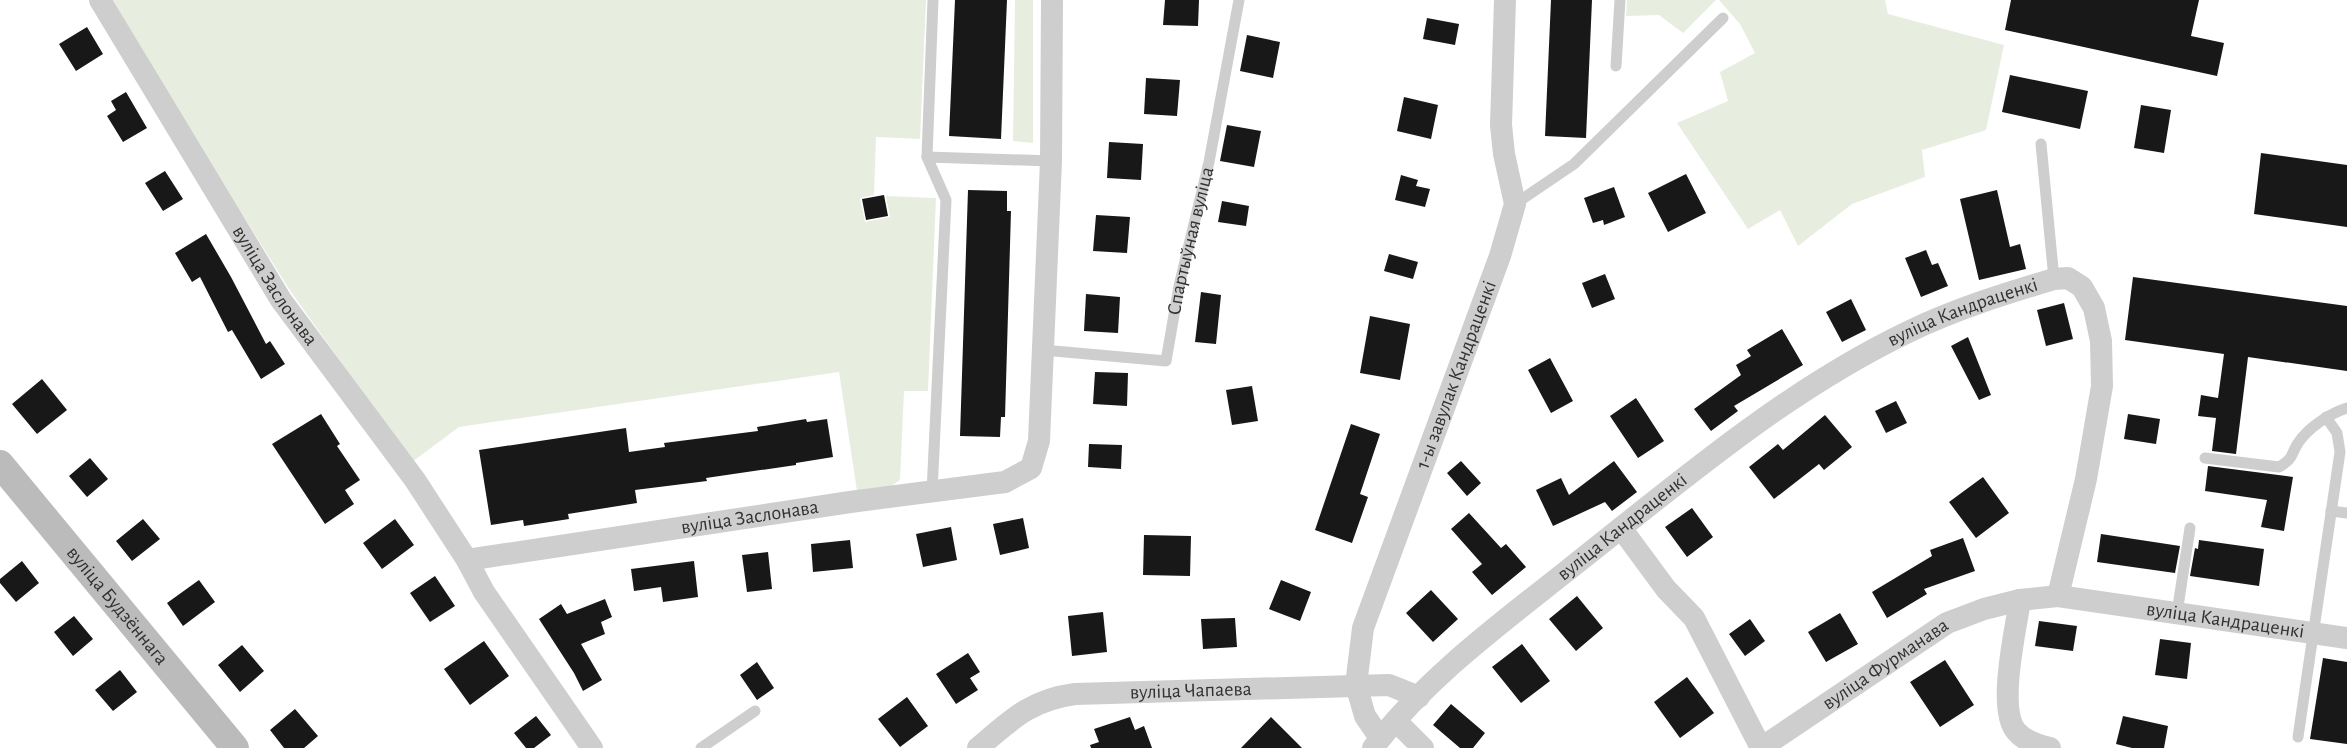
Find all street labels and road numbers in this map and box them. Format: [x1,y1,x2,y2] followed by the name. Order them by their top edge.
[1164,165,1217,317] street label: Спартыўная вуліца
[229,222,321,349] street label: вуліца Заслонава
[1884,275,2040,350] street label: вуліца Кандраценкі
[1412,278,1500,472] street label: 1-ы завулак Кандраценкі
[1554,470,1691,584] street label: вуліца Кандраценкі
[680,497,820,537] street label: вуліца Заслонава
[63,543,172,669] street label: вуліца Будзённага
[2145,599,2306,642] street label: вуліца Кандраценкі
[1819,615,1952,714] street label: вуліца Фурманава
[1130,679,1252,702] street label: вуліца Чапаева

